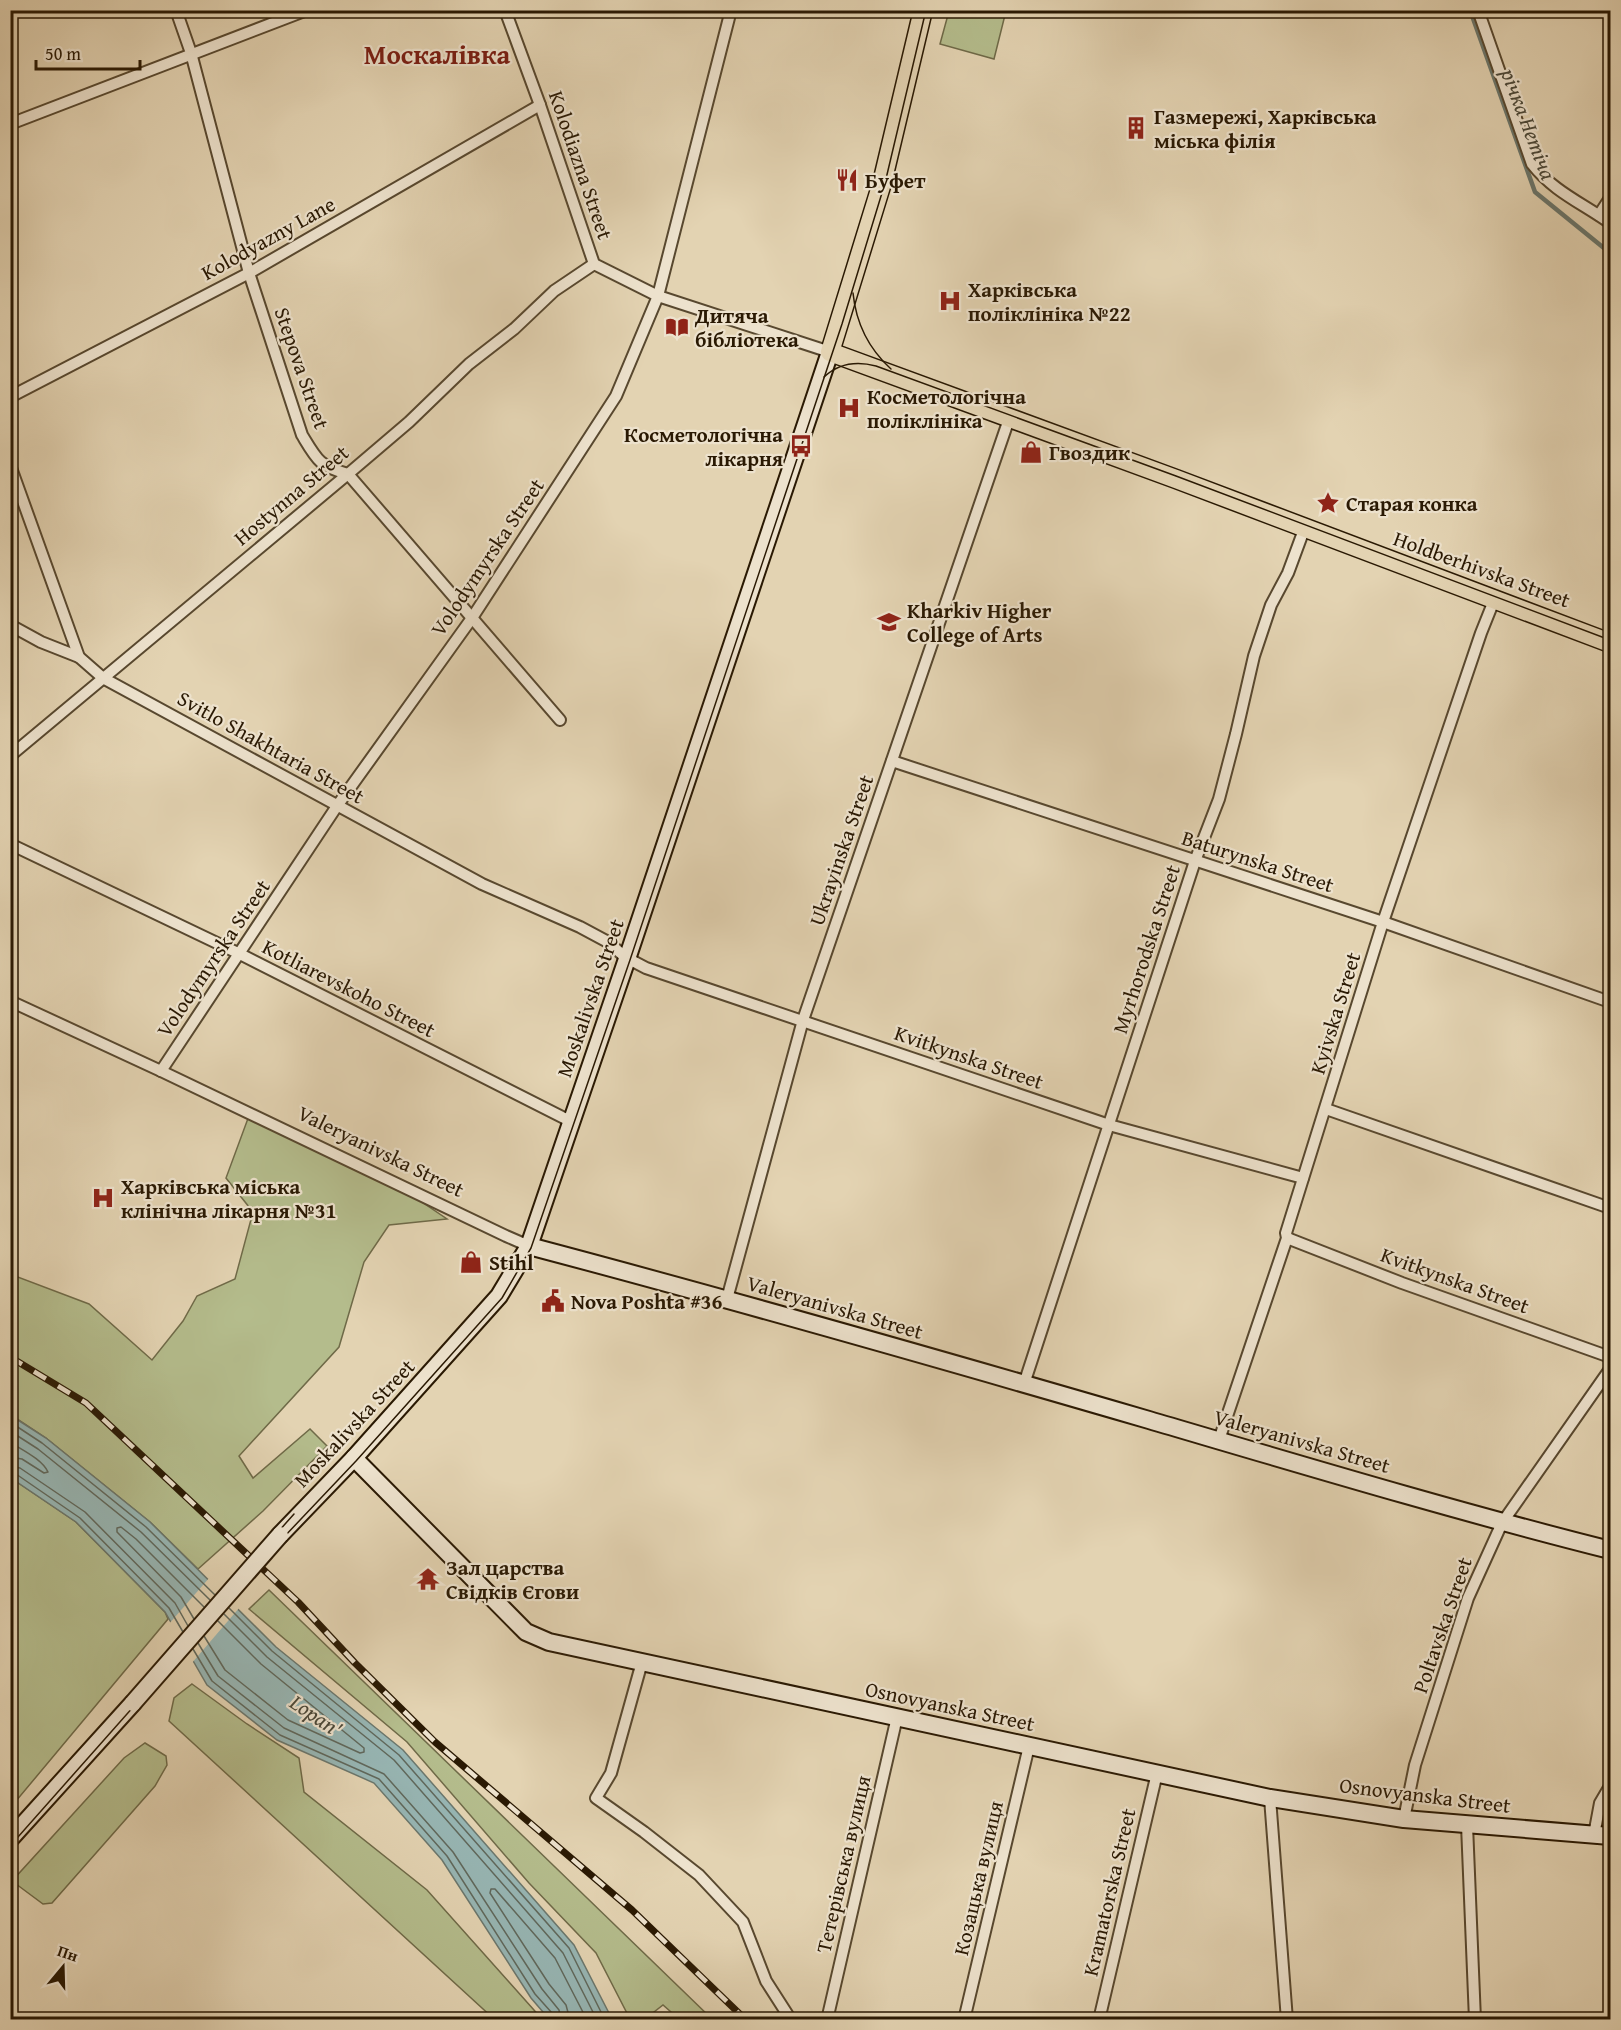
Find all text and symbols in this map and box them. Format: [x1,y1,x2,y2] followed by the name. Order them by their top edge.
[36,33,140,71] scale bar
[364,34,510,74] district label: Москалівка
[45,40,81,67] text: 50 m
[1493,63,1565,184] water label: річка Нетіча
[541,86,621,244] street label: Kolodiazna Street
[1154,101,1377,156] place label: Газмережі, Харківська міська філія
[1123,115,1149,141] building icon: Газмережі, Харківська міська філія
[865,165,926,196] place label: Буфет
[834,167,860,193] restaurant icon: Буфет
[195,188,341,288] street label: Kolodyazny Lane
[968,274,1131,329] place label: Харківська поліклініка №22
[937,288,963,314] hospital icon: Харківська поліклініка №22
[694,300,799,355] place label: Дитяча бібліотека
[267,303,337,434] street label: Stepova Street
[664,314,690,340] library icon: Дитяча бібліотека
[867,381,1026,436] place label: Косметологічна поліклініка
[836,395,862,421] hospital icon: Косметологічна поліклініка
[624,419,783,474] place label: Косметологічна лікарня
[788,433,814,459] bus stop icon: Косметологічна лікарня
[227,437,356,553] street label: Hostynna Street
[1049,437,1131,468] place label: Гвоздик
[1018,439,1044,465] shop icon: Гвоздик
[423,471,552,642] street label: Volodymyrska Street
[1346,488,1478,519] place label: Старая конка
[1315,490,1341,516] place icon: Старая конка
[1389,523,1575,616] street label: Holdberhivska Street
[907,595,1052,650] place label: Kharkiv Higher College of Arts
[876,609,902,635] school or university icon: Kharkiv Higher College of Arts
[172,683,371,812] street label: Svitlo Shakhtaria Street
[801,770,882,930] street label: Ukrayinska Street
[1178,822,1339,900] street label: Baturynska Street
[1104,860,1188,1037] street label: Myrhorodska Street
[149,872,278,1043] street label: Volodymyrska Street
[548,914,632,1081] street label: Moskalivska Street
[257,931,441,1045] street label: Kotliarevskoho Street
[1302,948,1368,1078] street label: Kyivska Street
[890,1017,1048,1097] street label: Kvitkynska Street
[293,1097,470,1205] street label: Valeryanivska Street
[121,1171,337,1226] place label: Харківська міська клінічна лікарня №31
[90,1185,116,1211] hospital icon: Харківська міська клінічна лікарня №31
[1376,1239,1534,1321] street label: Kvitkynska Street
[489,1247,534,1278] place label: Stihl
[458,1249,484,1275] shop icon: Stihl
[743,1267,927,1347] street label: Valeryanivska Street
[571,1286,722,1317] place label: Nova Poshta #36
[540,1288,566,1314] public building icon: Nova Poshta #36
[286,1351,422,1494] street label: Moskalivska Street
[1210,1401,1394,1481] street label: Valeryanivska Street
[446,1552,579,1607] place label: Зал царства Свідків Єгови
[1404,1552,1480,1697] street label: Poltavska Street
[415,1566,441,1592] temple icon: Зал царства Свідків Єгови
[863,1673,1038,1739] street label: Osnovyanska Street
[283,1686,348,1744] water label: Lopan'
[1338,1769,1513,1821] street label: Osnovyanska Street
[807,1772,879,1956] street label: Тетерівська вулиця
[945,1797,1011,1958] street label: Козацька вулиця
[1075,1804,1144,1979] street label: Kramatorska Street
[33,1937,93,1997] north arrow
[54,1938,82,1968] text: Пн

